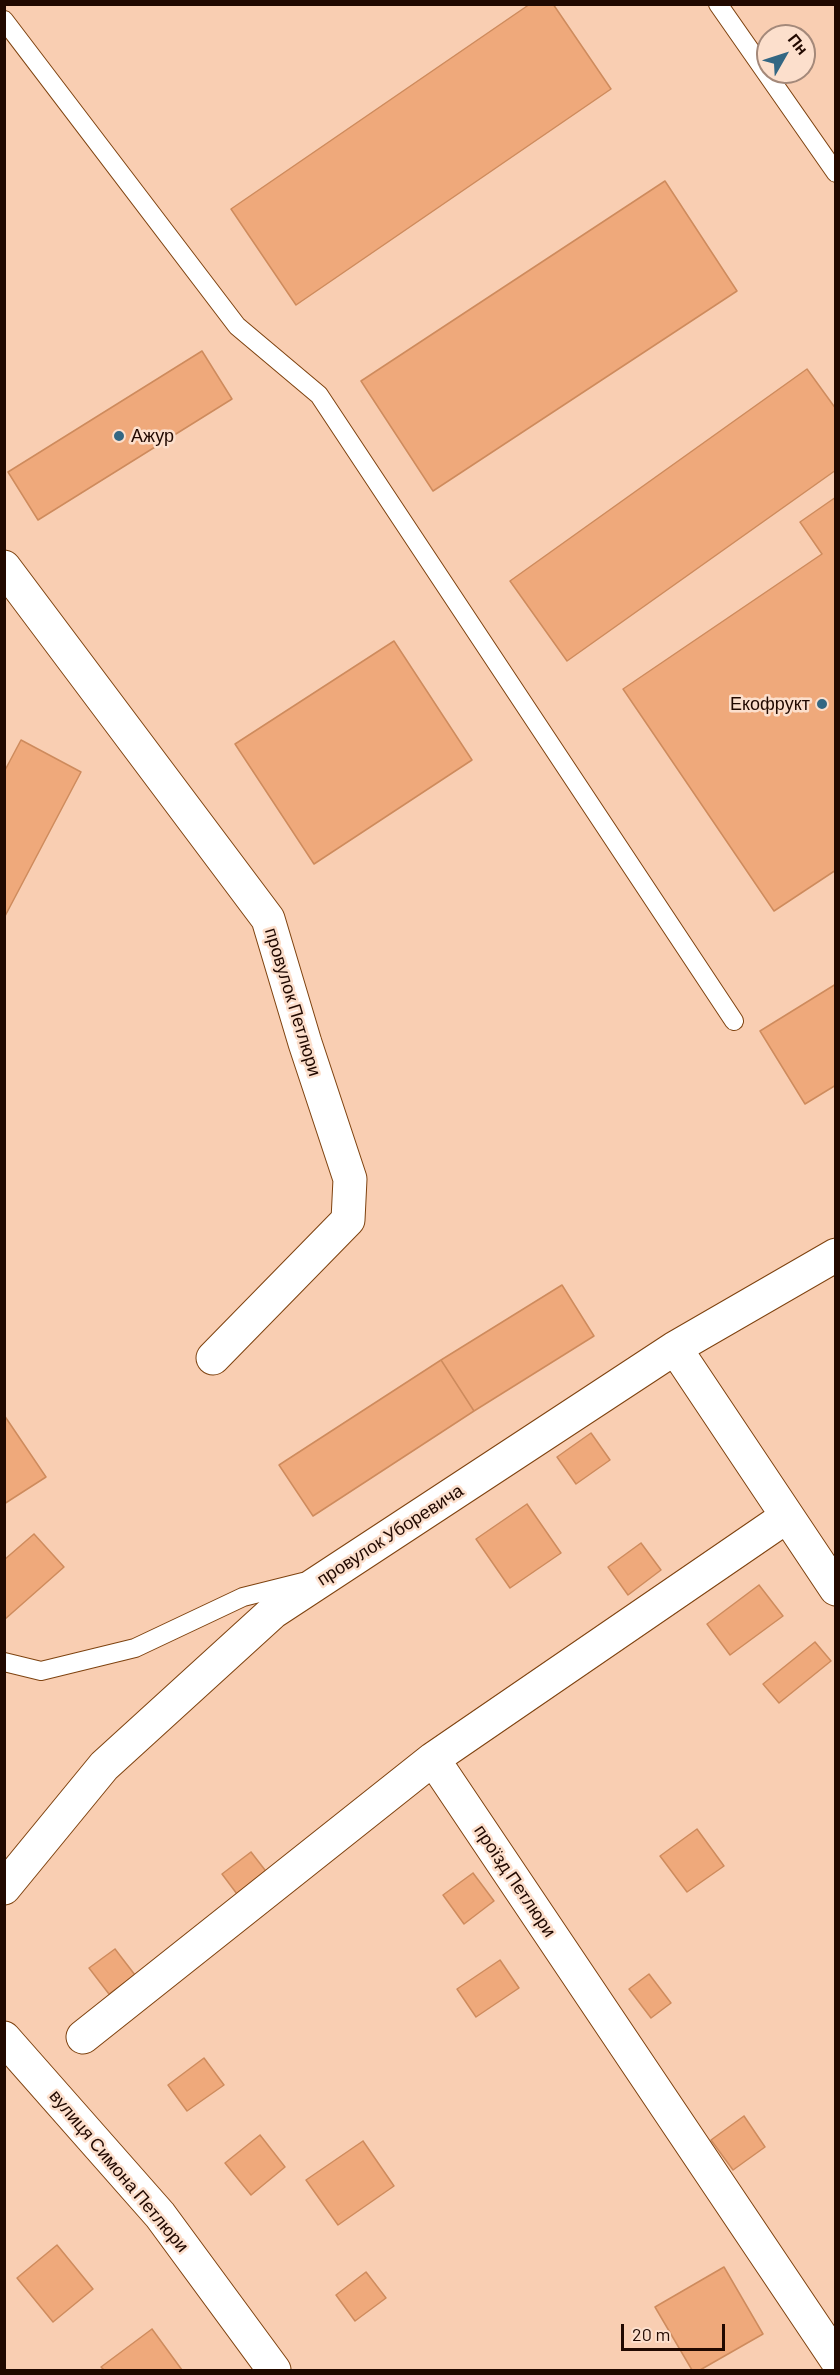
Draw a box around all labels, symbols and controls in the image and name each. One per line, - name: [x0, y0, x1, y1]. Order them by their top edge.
- north arrow: [756, 24, 816, 84]
- text: Пн: [785, 29, 813, 58]
- place label: Ажур: [131, 425, 174, 447]
- marker: Ажур: [112, 429, 126, 443]
- place label: Екофрукт: [730, 693, 810, 715]
- marker: Екофрукт: [815, 697, 829, 711]
- street label: провулок Петлюри: [260, 925, 326, 1079]
- street label: провулок Уборевича: [313, 1480, 467, 1590]
- street label: проїзд Петлюри: [469, 1821, 561, 1941]
- street label: вулиця Симона Петлюри: [45, 2085, 193, 2257]
- scale bar: [624, 2312, 728, 2350]
- text: 20 m: [632, 2323, 670, 2345]

